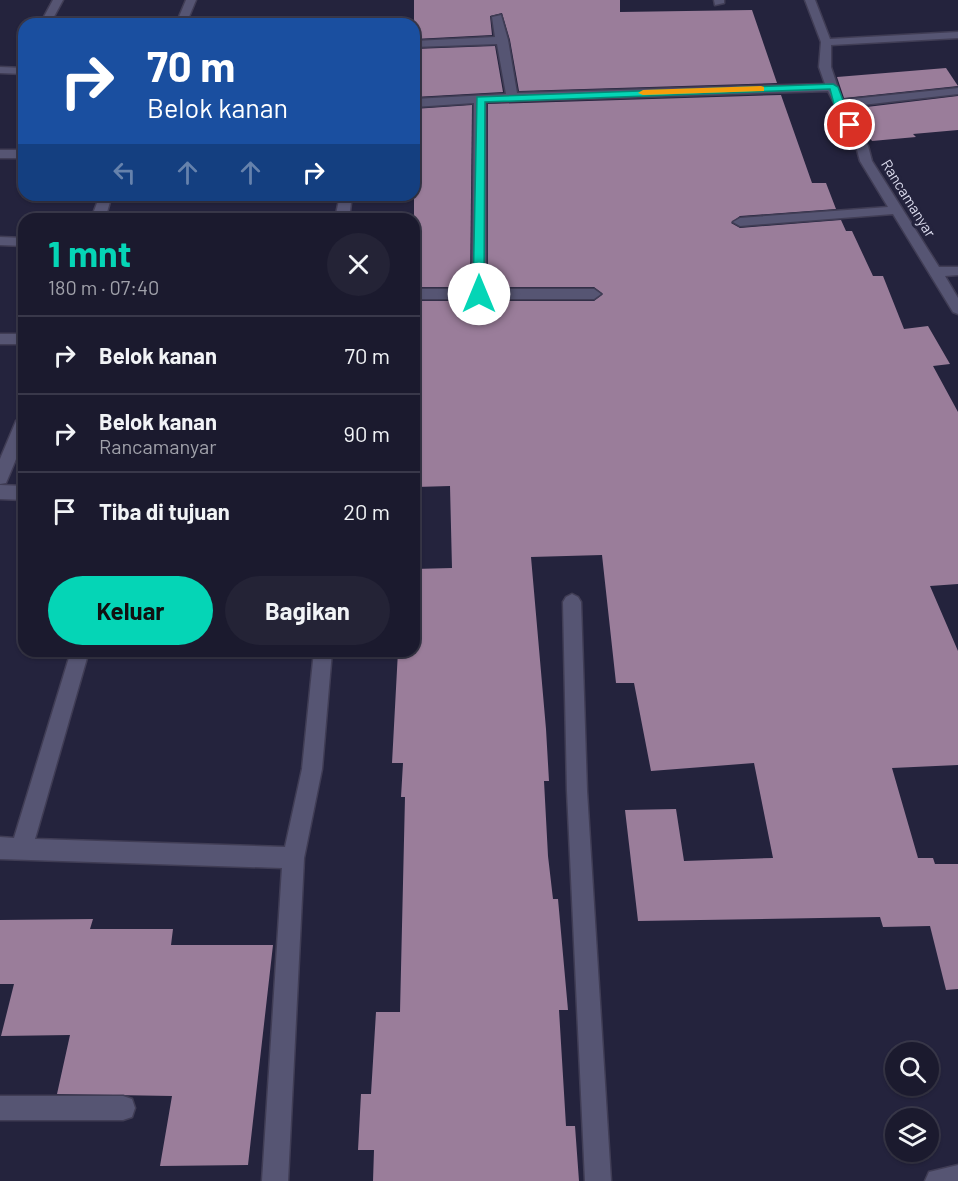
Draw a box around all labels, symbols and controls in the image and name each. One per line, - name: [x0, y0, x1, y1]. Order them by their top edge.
- text: 70 m: [147, 40, 235, 90]
- icon: right: [48, 42, 126, 120]
- text: Belok kanan: [147, 91, 288, 123]
- pin: [824, 99, 875, 150]
- icon: arrive: [833, 108, 866, 141]
- icon: left: [108, 156, 141, 189]
- icon: ahead: [171, 156, 204, 189]
- icon: ahead: [234, 156, 267, 189]
- icon: right: [297, 156, 330, 189]
- street label: Rancamanyar: [878, 156, 940, 241]
- text: 1 mnt: [48, 231, 131, 274]
- button: close: [327, 233, 390, 296]
- position arrow: [447, 262, 511, 326]
- text: 180 m · 07:40: [48, 275, 159, 299]
- icon: right: [48, 339, 81, 372]
- text: Belok kanan: [99, 342, 217, 368]
- text: 70 m: [345, 342, 390, 368]
- text: Belok kanan: [99, 408, 217, 434]
- icon: right: [48, 417, 81, 450]
- text: 90 m: [344, 420, 390, 446]
- text: Rancamanyar: [99, 434, 217, 458]
- icon: arrive: [48, 495, 81, 528]
- text: Tiba di tujuan: [99, 498, 230, 524]
- text: 20 m: [343, 498, 390, 524]
- button: Keluar: [48, 576, 213, 645]
- button: Bagikan: [225, 576, 390, 645]
- map controls: [885, 1042, 939, 1162]
- button: search: [885, 1042, 939, 1096]
- button: layers: [885, 1108, 939, 1162]

